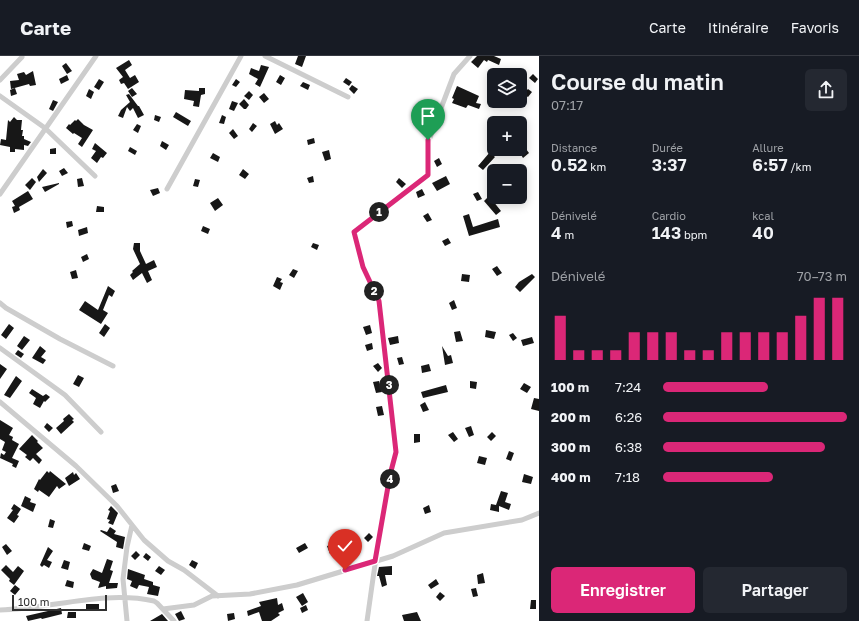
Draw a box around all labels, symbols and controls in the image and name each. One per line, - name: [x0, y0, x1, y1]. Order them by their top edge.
- text: Carte: [20, 16, 71, 39]
- text: Carte: [649, 19, 686, 36]
- text: Itinéraire: [708, 19, 769, 36]
- text: Favoris: [791, 19, 839, 36]
- map controls: [487, 68, 527, 204]
- button: layers: [487, 68, 527, 108]
- text: Course du matin: [551, 68, 724, 95]
- button: share: [805, 69, 847, 111]
- text: 07:17: [551, 97, 583, 113]
- pin: [411, 99, 445, 140]
- icon: arrive: [417, 105, 439, 127]
- button: +: [487, 116, 527, 156]
- text: Distance: [551, 141, 597, 154]
- text: Durée: [652, 141, 683, 154]
- text: Allure: [752, 141, 784, 154]
- text: 0.52: [551, 154, 588, 175]
- text: 3:37: [652, 154, 687, 175]
- text: 6:57: [752, 154, 788, 175]
- text: km: [588, 160, 606, 173]
- text: /km: [788, 160, 812, 173]
- button: −: [487, 164, 527, 204]
- pin: 1: [369, 202, 389, 222]
- text: 1: [376, 205, 382, 218]
- text: Dénivelé: [551, 209, 597, 222]
- text: Cardio: [652, 209, 686, 222]
- text: kcal: [752, 209, 774, 222]
- text: 4: [551, 222, 562, 243]
- text: 143: [652, 222, 681, 243]
- text: 40: [752, 222, 774, 243]
- text: m: [562, 228, 574, 241]
- text: bpm: [681, 228, 707, 241]
- text: Dénivelé: [551, 268, 605, 284]
- text: 70–73 m: [797, 268, 847, 284]
- pin: 2: [364, 281, 384, 301]
- text: 2: [371, 284, 377, 297]
- pin: 3: [379, 375, 399, 395]
- text: 3: [386, 378, 392, 391]
- text: 100 m: [551, 379, 589, 395]
- text: 7:24: [615, 379, 641, 395]
- text: 200 m: [551, 409, 590, 425]
- text: 6:26: [615, 409, 642, 425]
- text: 300 m: [551, 439, 590, 455]
- text: 6:38: [615, 439, 642, 455]
- pin: 4: [380, 469, 400, 489]
- text: 400 m: [551, 469, 591, 485]
- text: 7:18: [615, 469, 640, 485]
- text: 4: [387, 472, 393, 485]
- pin: [328, 529, 362, 570]
- icon: check: [334, 535, 356, 557]
- button: Enregistrer: [551, 567, 695, 613]
- button: Partager: [703, 567, 847, 613]
- scale bar: [12, 593, 107, 612]
- text: 100 m: [18, 595, 49, 608]

